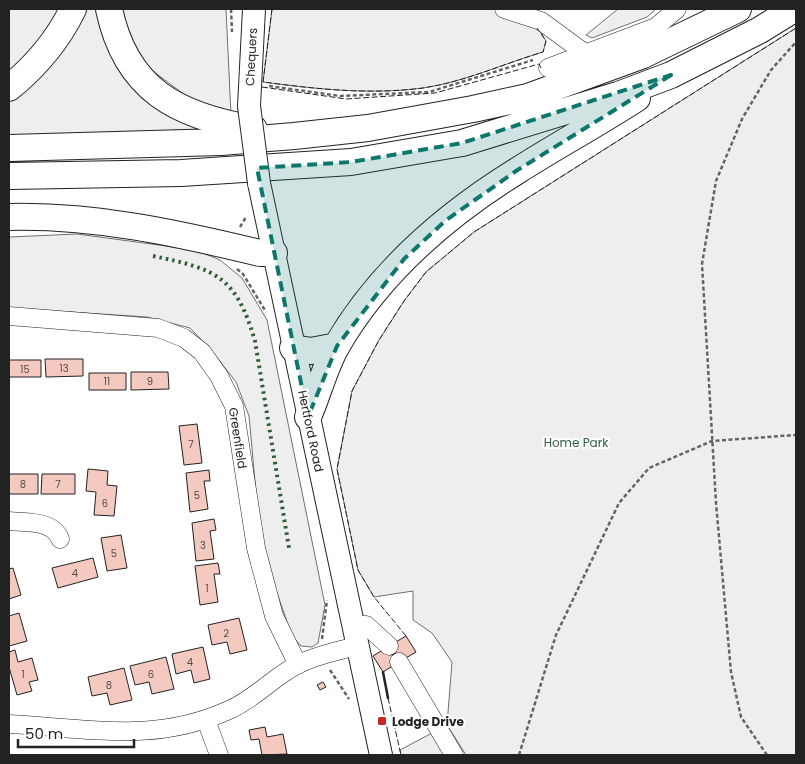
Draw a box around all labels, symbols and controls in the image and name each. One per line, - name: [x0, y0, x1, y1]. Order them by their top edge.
- street label: Chequers: [241, 27, 261, 87]
- house number: 13: [59, 361, 69, 376]
- house number: 15: [20, 362, 30, 377]
- house number: 11: [104, 374, 110, 389]
- house number: 9: [147, 374, 153, 389]
- street label: Hertford Road: [294, 389, 328, 473]
- street label: Greenfield: [225, 406, 251, 470]
- park label: Home Park: [544, 434, 609, 451]
- house number: 7: [188, 437, 194, 452]
- house number: 8: [20, 477, 26, 492]
- house number: 7: [55, 477, 61, 492]
- house number: 5: [194, 488, 200, 503]
- house number: 6: [102, 496, 108, 511]
- house number: 3: [200, 538, 206, 553]
- house number: 5: [111, 546, 117, 561]
- house number: 4: [72, 566, 78, 581]
- house number: 1: [205, 581, 209, 596]
- house number: 2: [223, 626, 229, 641]
- house number: 4: [187, 655, 193, 670]
- house number: 1: [21, 667, 25, 682]
- house number: 6: [148, 667, 154, 682]
- house number: 8: [106, 678, 112, 693]
- place label: Lodge Drive: [392, 713, 465, 730]
- marker: Lodge Drive: [376, 715, 388, 727]
- scale bar: [18, 716, 134, 748]
- text: 50 m: [25, 723, 63, 744]

